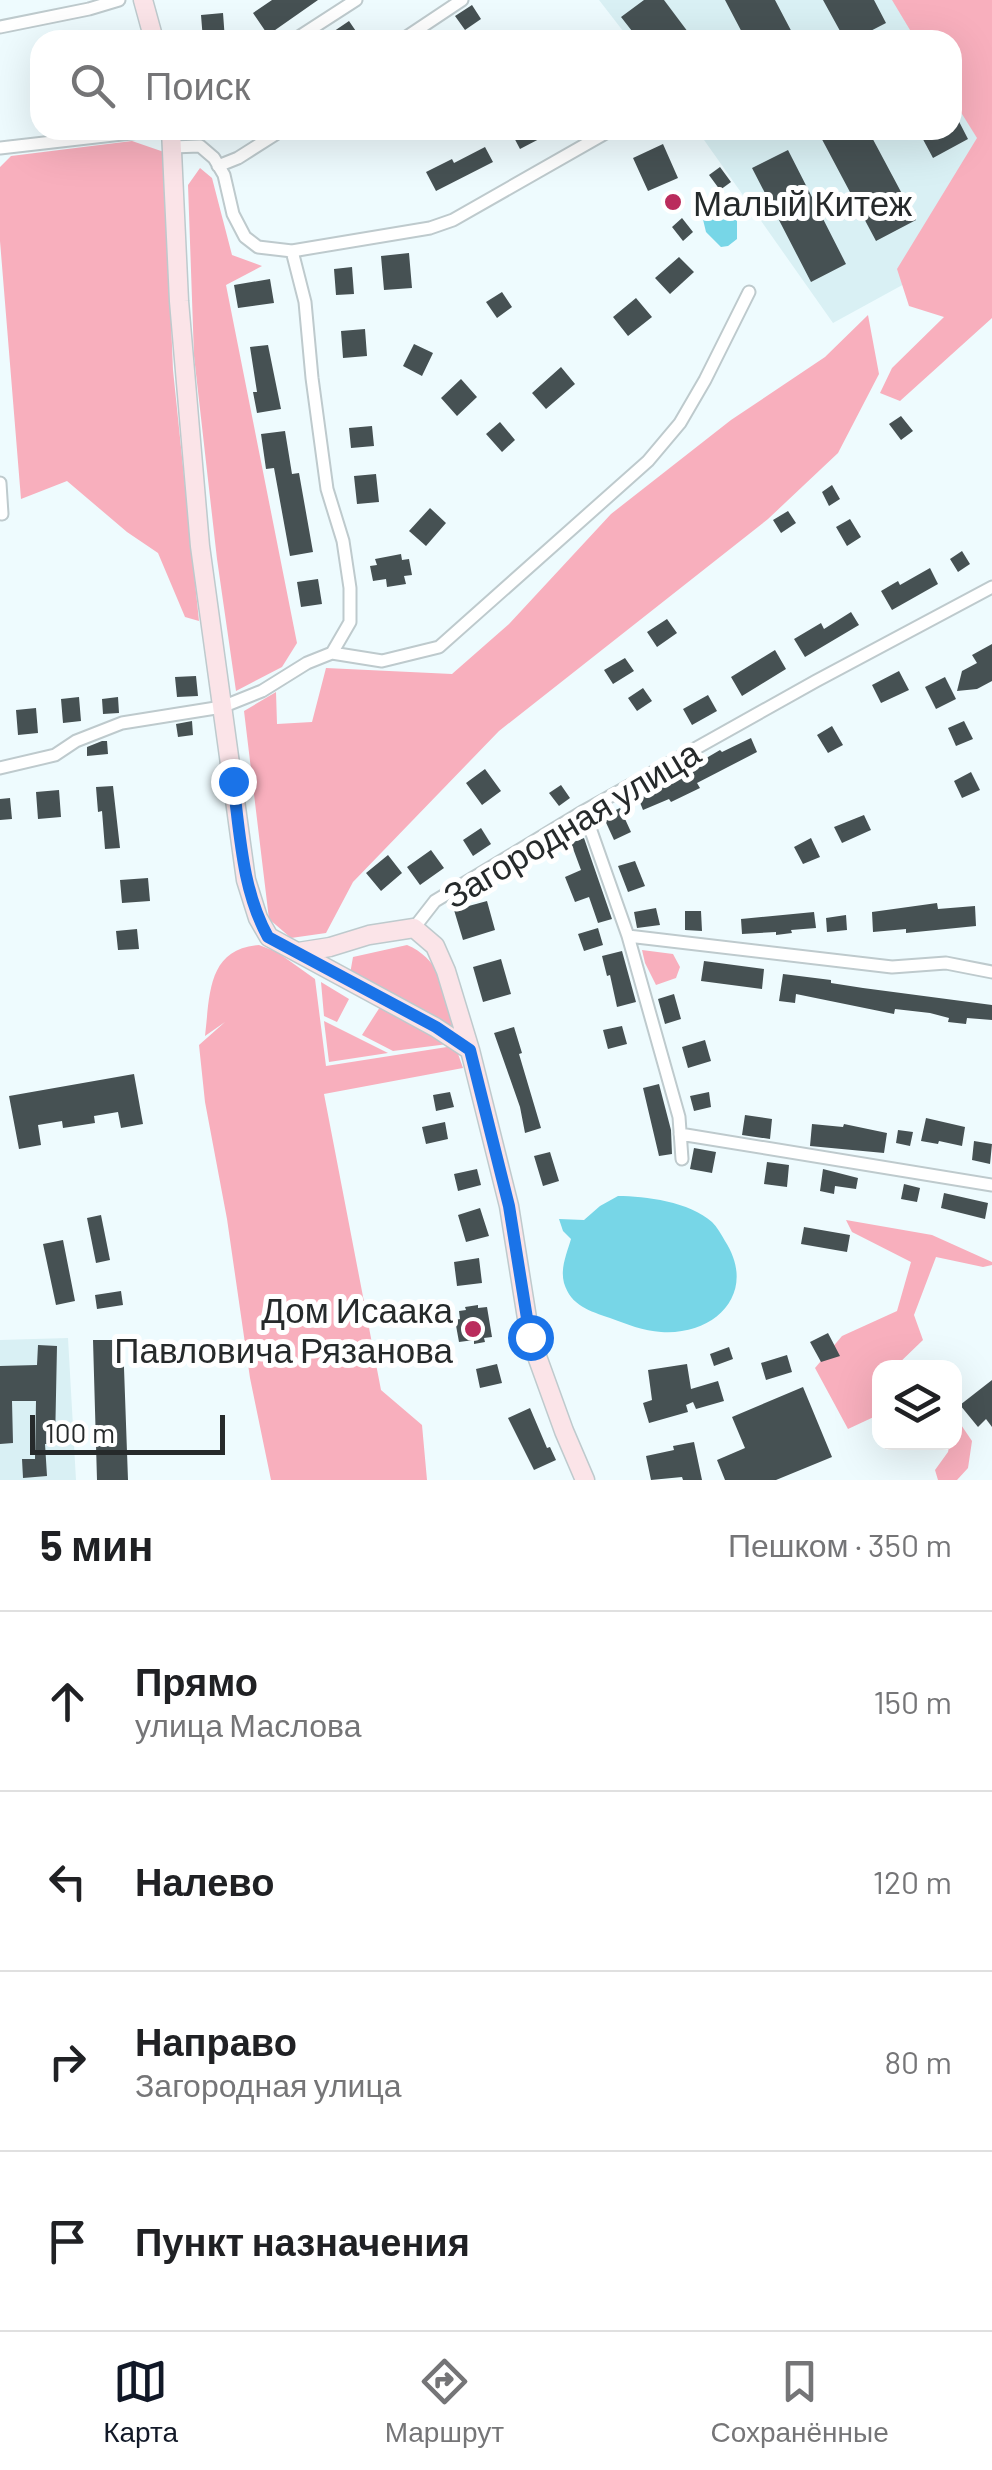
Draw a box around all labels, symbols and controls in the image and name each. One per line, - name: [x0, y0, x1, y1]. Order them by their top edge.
- search box: [30, 30, 962, 140]
- icon: search: [65, 58, 120, 113]
- text: Поиск: [145, 62, 250, 108]
- place label: Малый Китеж: [693, 181, 913, 223]
- marker: Малый Китеж: [662, 191, 684, 213]
- street label: Загородная улица: [435, 730, 707, 916]
- route end: [211, 759, 257, 805]
- place label: Дом Исаака Павловича Рязанова: [114, 1288, 454, 1370]
- route start: [508, 1315, 554, 1361]
- marker: Дом Исаака Павловича Рязанова: [462, 1318, 484, 1340]
- map controls: [872, 1360, 962, 1450]
- button: layers: [872, 1360, 962, 1450]
- scale bar: [30, 1410, 225, 1454]
- text: 100 m: [45, 1415, 115, 1449]
- text: 5 мин: [40, 1519, 153, 1569]
- text: Пешком · 350 m: [728, 1525, 952, 1563]
- text: Прямо: [135, 1658, 258, 1704]
- icon: ahead: [40, 1674, 95, 1729]
- text: 150 m: [873, 1682, 952, 1720]
- text: улица Маслова: [135, 1705, 361, 1743]
- icon: left: [40, 1854, 95, 1909]
- text: Налево: [135, 1858, 274, 1904]
- text: 120 m: [873, 1862, 952, 1900]
- text: Направо: [135, 2018, 297, 2064]
- icon: right: [40, 2034, 95, 2089]
- text: 80 m: [884, 2042, 952, 2080]
- text: Загородная улица: [135, 2065, 402, 2103]
- icon: arrive: [40, 2214, 95, 2269]
- text: Пункт назначения: [135, 2218, 470, 2264]
- tab: Карта: [103, 2354, 178, 2449]
- tab: Маршрут: [385, 2354, 504, 2449]
- tab: Сохранённые: [710, 2354, 889, 2449]

